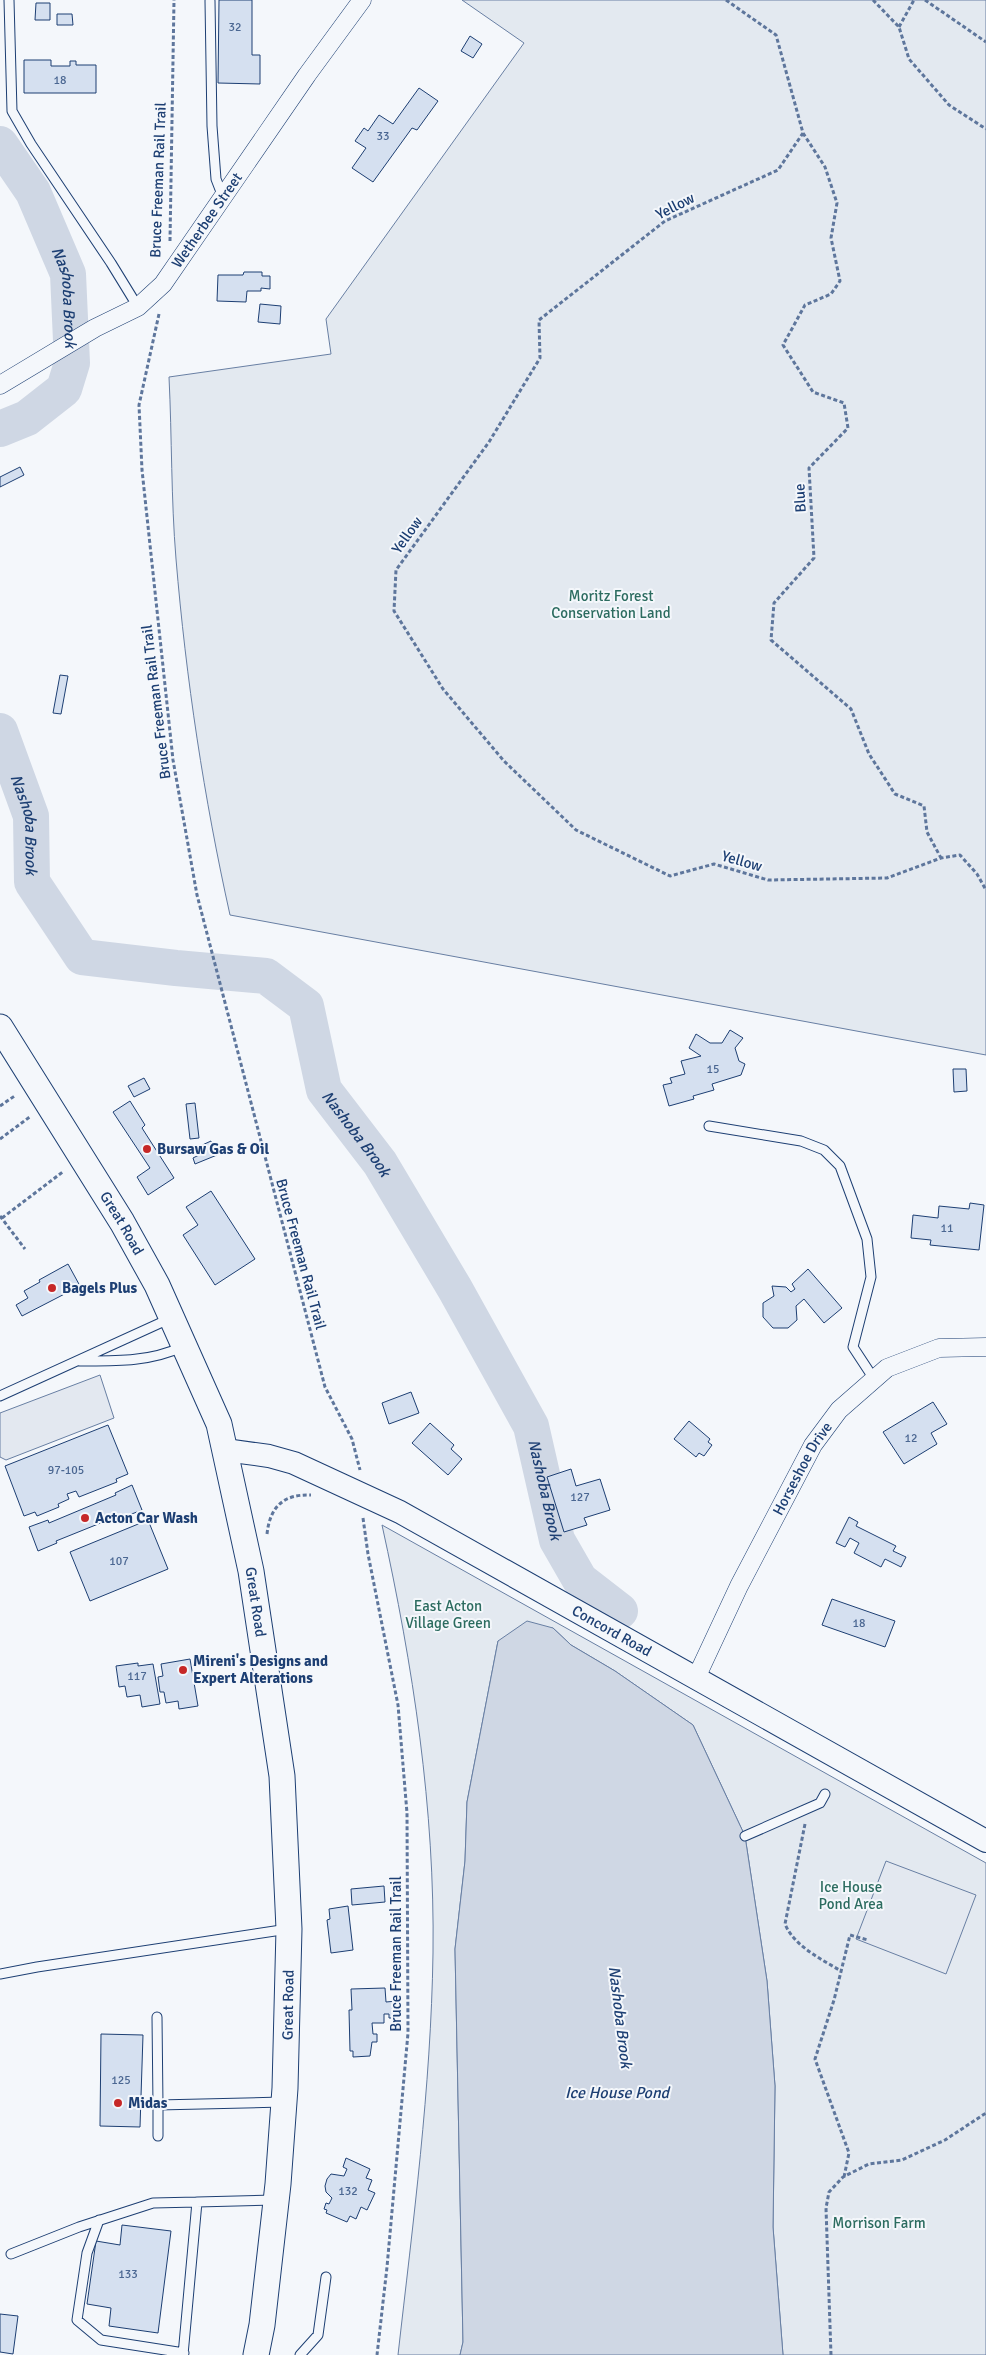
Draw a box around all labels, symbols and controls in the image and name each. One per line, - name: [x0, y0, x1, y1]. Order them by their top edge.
- house number: 32: [229, 20, 241, 35]
- house number: 18: [54, 73, 66, 88]
- street label: Bruce Freeman Rail Trail: [146, 102, 170, 258]
- house number: 33: [377, 129, 389, 144]
- street label: Wetherbee Street: [168, 169, 246, 271]
- street label: Yellow: [653, 189, 698, 223]
- water label: Nashoba Brook: [47, 244, 80, 350]
- street label: Blue: [790, 483, 810, 513]
- street label: Yellow: [388, 513, 426, 557]
- park label: Moritz Forest Conservation Land: [551, 587, 671, 622]
- street label: Bruce Freeman Rail Trail: [138, 624, 174, 780]
- water label: Nashoba Brook: [6, 772, 41, 877]
- street label: Yellow: [720, 847, 764, 875]
- house number: 15: [707, 1062, 719, 1077]
- water label: Nashoba Brook: [317, 1087, 396, 1182]
- place label: Bursaw Gas & Oil: [157, 1140, 269, 1158]
- marker: Bursaw Gas & Oil: [141, 1143, 153, 1155]
- street label: Bruce Freeman Rail Trail: [272, 1177, 330, 1331]
- street label: Great Road: [96, 1188, 148, 1258]
- house number: 11: [941, 1221, 953, 1236]
- place label: Bagels Plus: [62, 1279, 138, 1297]
- marker: Bagels Plus: [46, 1282, 58, 1294]
- street label: Horseshoe Drive: [769, 1418, 836, 1518]
- house number: 12: [905, 1431, 917, 1446]
- water label: Nashoba Brook: [523, 1437, 566, 1544]
- house number: 97-105: [48, 1463, 84, 1478]
- house number: 127: [570, 1490, 590, 1505]
- place label: Acton Car Wash: [95, 1509, 198, 1527]
- marker: Acton Car Wash: [79, 1512, 91, 1524]
- house number: 107: [109, 1554, 129, 1569]
- street label: Great Road: [242, 1566, 270, 1638]
- park label: East Acton Village Green: [405, 1597, 491, 1632]
- street label: Concord Road: [569, 1601, 655, 1660]
- house number: 18: [853, 1616, 865, 1631]
- place label: Mireni's Designs and Expert Alterations: [193, 1652, 328, 1687]
- marker: Mireni's Designs and Expert Alterations: [177, 1664, 189, 1676]
- house number: 117: [127, 1669, 147, 1684]
- street label: Bruce Freeman Rail Trail: [387, 1876, 405, 2032]
- park label: Ice House Pond Area: [819, 1878, 883, 1913]
- water label: Nashoba Brook: [604, 1965, 636, 2071]
- street label: Great Road: [278, 1970, 298, 2040]
- house number: 125: [111, 2073, 131, 2088]
- water label: Ice House Pond: [565, 2083, 672, 2103]
- place label: Midas: [128, 2094, 168, 2112]
- marker: Midas: [112, 2097, 124, 2109]
- house number: 132: [338, 2184, 358, 2199]
- park label: Morrison Farm: [832, 2214, 926, 2232]
- house number: 133: [118, 2267, 138, 2282]

